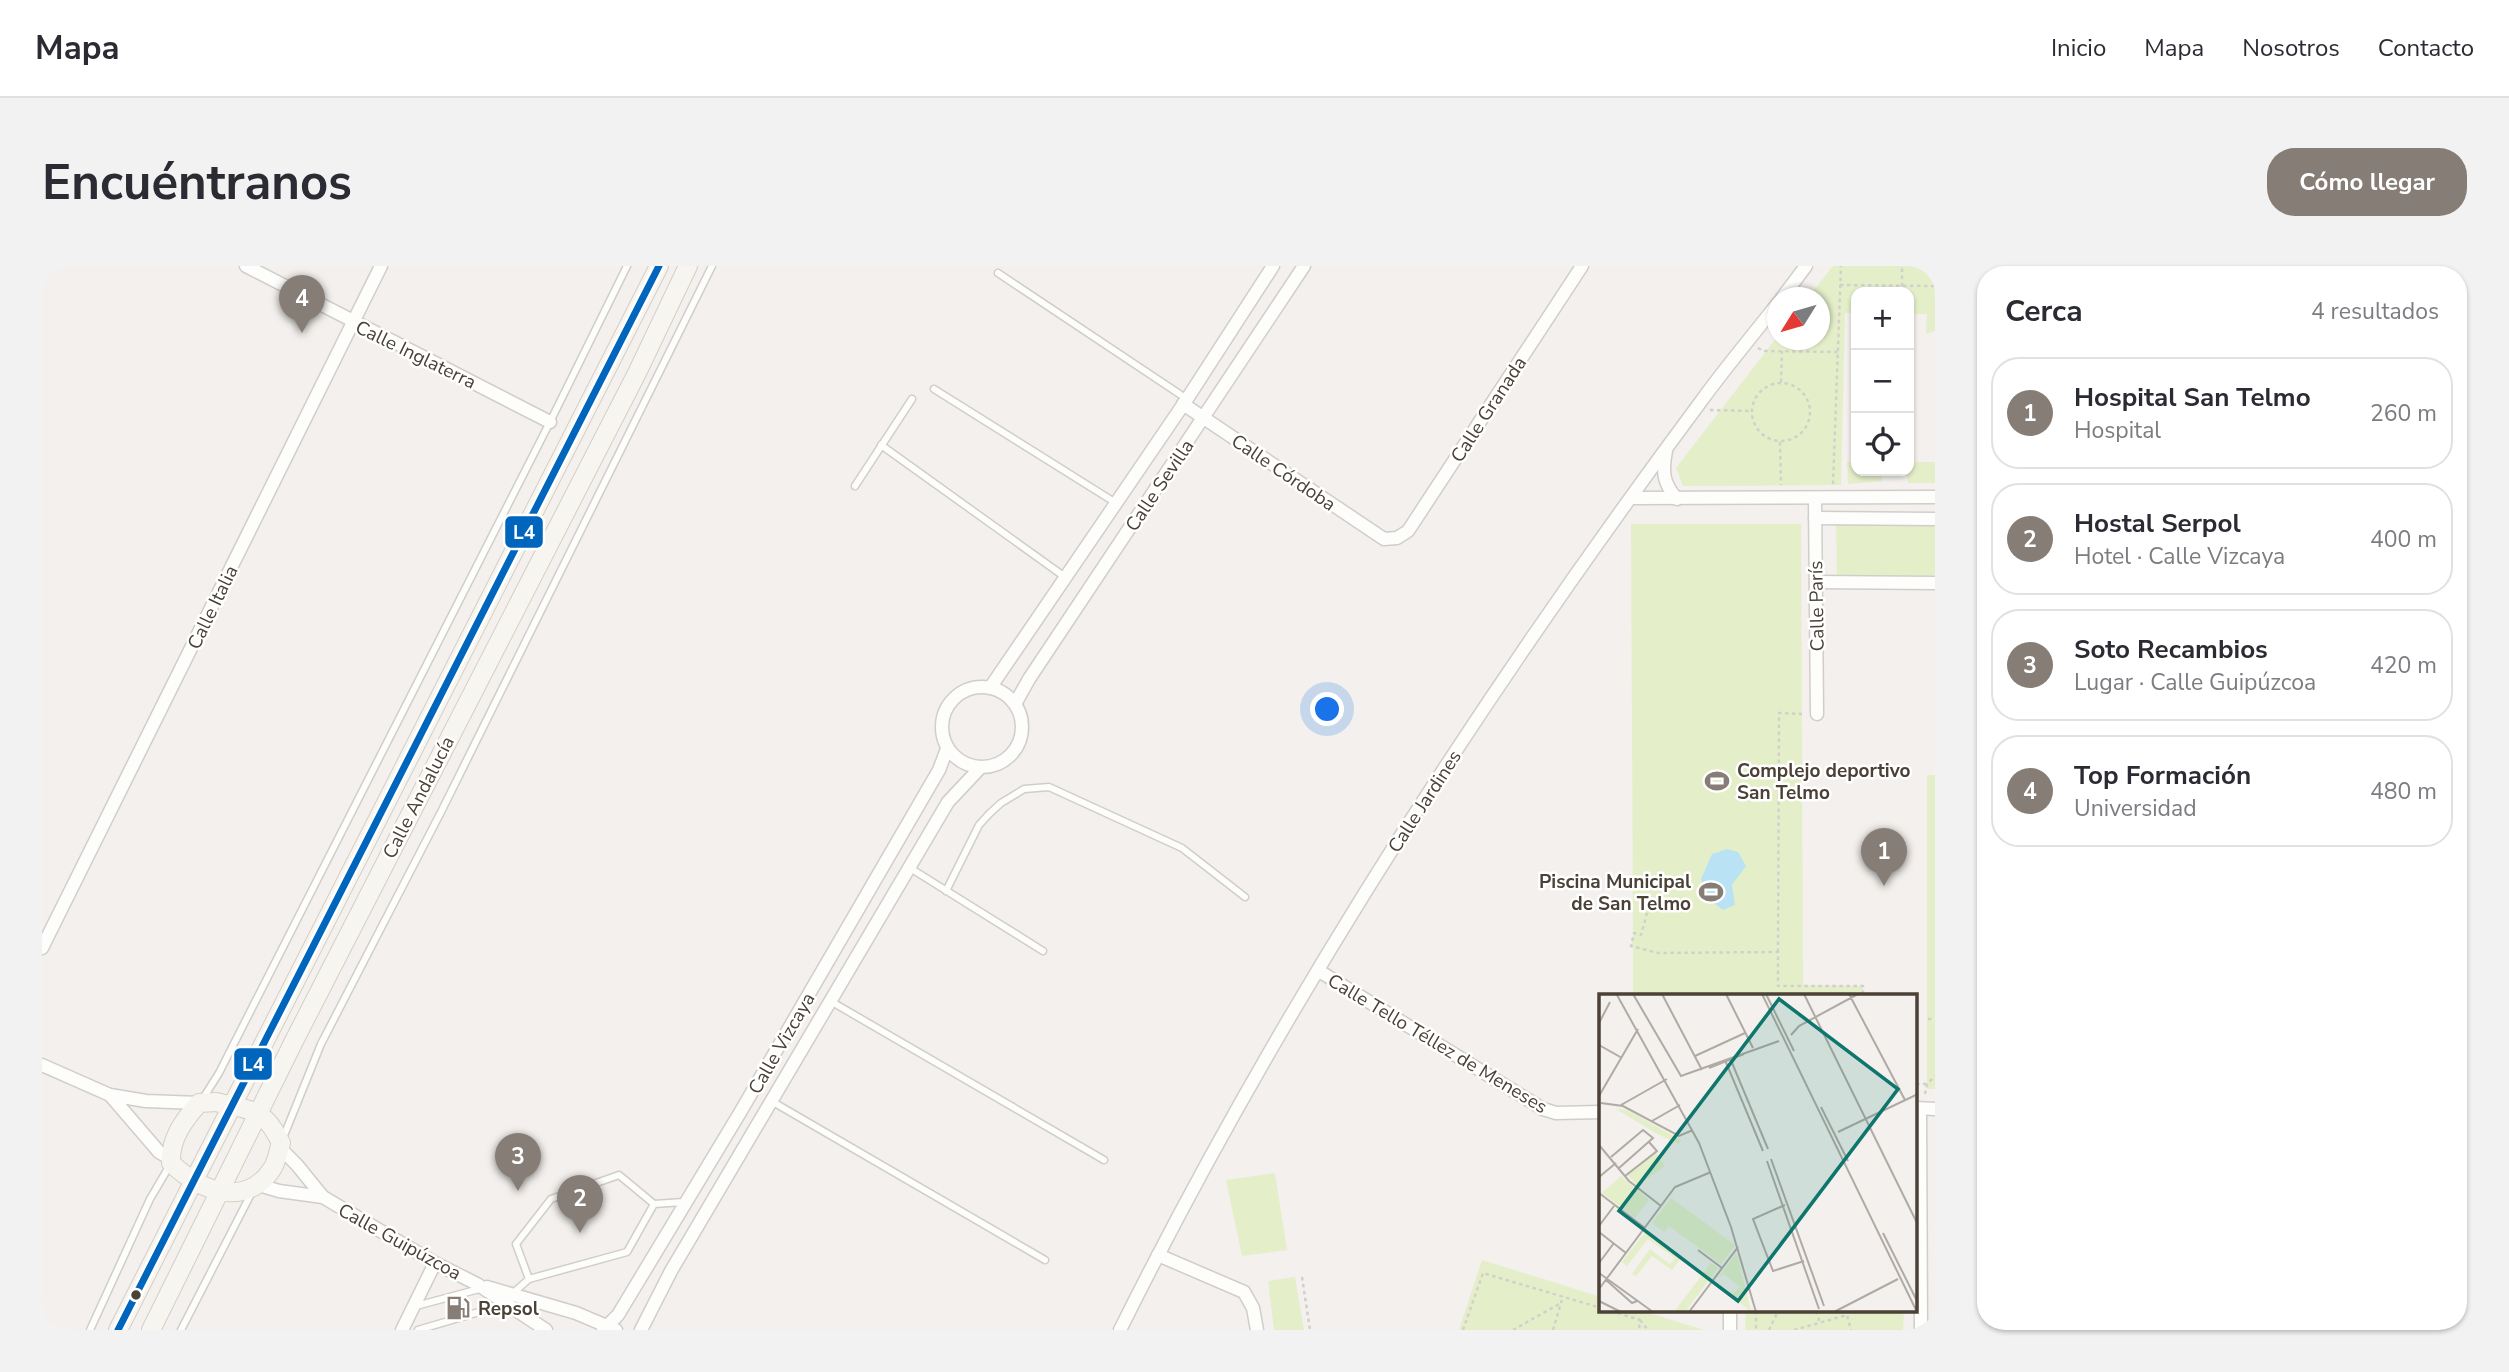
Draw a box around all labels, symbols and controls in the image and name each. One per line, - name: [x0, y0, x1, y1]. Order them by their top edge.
- text: Mapa: [35, 26, 120, 71]
- text: Inicio: [2051, 32, 2106, 64]
- text: Mapa: [2144, 32, 2204, 64]
- text: Nosotros: [2242, 32, 2340, 64]
- text: Contacto: [2378, 32, 2474, 64]
- button: Cómo llegar: [2267, 148, 2467, 216]
- text: Encuéntranos: [42, 149, 352, 216]
- pin: 4: [279, 275, 325, 333]
- north arrow: [1767, 287, 1830, 350]
- map controls: [1851, 287, 1914, 476]
- button: +: [1851, 287, 1914, 350]
- text: Cerca: [2005, 291, 2083, 332]
- text: 4 resultados: [2311, 296, 2439, 327]
- street label: Calle Inglaterra: [351, 314, 480, 395]
- button: −: [1851, 350, 1914, 413]
- street label: Calle Granada: [1445, 352, 1533, 467]
- text: Hospital San Telmo: [2074, 380, 2311, 415]
- text: 1: [2023, 398, 2037, 429]
- text: 260 m: [2370, 398, 2437, 429]
- button: locate: [1851, 413, 1914, 476]
- text: Hospital: [2074, 415, 2161, 446]
- street label: Calle Córdoba: [1226, 428, 1341, 517]
- street label: Calle Sevilla: [1119, 434, 1200, 537]
- text: Hostal Serpol: [2074, 506, 2241, 541]
- line badge: L4: [504, 515, 544, 549]
- text: L4: [513, 520, 535, 546]
- text: 2: [2023, 524, 2037, 555]
- text: 400 m: [2370, 524, 2437, 555]
- text: Hotel · Calle Vizcaya: [2074, 541, 2285, 572]
- street label: Calle París: [1803, 560, 1831, 652]
- street label: Calle Italia: [181, 561, 244, 654]
- text: Soto Recambios: [2074, 632, 2268, 667]
- text: 3: [2023, 650, 2037, 681]
- text: 420 m: [2370, 650, 2437, 681]
- text: Lugar · Calle Guipúzcoa: [2074, 667, 2316, 698]
- your location: [1310, 692, 1344, 726]
- street label: Calle Andalucía: [377, 732, 461, 863]
- street label: Calle Jardines: [1382, 745, 1468, 858]
- place label: Complejo deportivo San Telmo: [1737, 758, 1910, 806]
- text: Top Formación: [2074, 758, 2251, 793]
- sports icon: Complejo deportivo San Telmo: [1703, 767, 1731, 795]
- text: 4: [2023, 776, 2037, 807]
- text: 480 m: [2370, 776, 2437, 807]
- text: Universidad: [2074, 793, 2197, 824]
- pin: 1: [1861, 828, 1907, 886]
- place label: Piscina Municipal de San Telmo: [1539, 869, 1691, 917]
- sports icon: Piscina Municipal de San Telmo: [1697, 878, 1725, 906]
- street label: Calle Tello Téllez de Meneses: [1323, 968, 1552, 1120]
- street label: Calle Vizcaya: [742, 988, 821, 1099]
- inset map: [1599, 994, 1918, 1312]
- line badge: L4: [233, 1047, 273, 1081]
- text: L4: [242, 1052, 264, 1078]
- pin: 3: [495, 1133, 541, 1191]
- pin: 2: [557, 1175, 603, 1233]
- street label: Calle Guipúzcoa: [333, 1197, 466, 1286]
- unlabelled marker: [129, 1288, 143, 1302]
- fuel station icon: Repsol: [444, 1294, 472, 1322]
- place label: Repsol: [478, 1296, 539, 1322]

